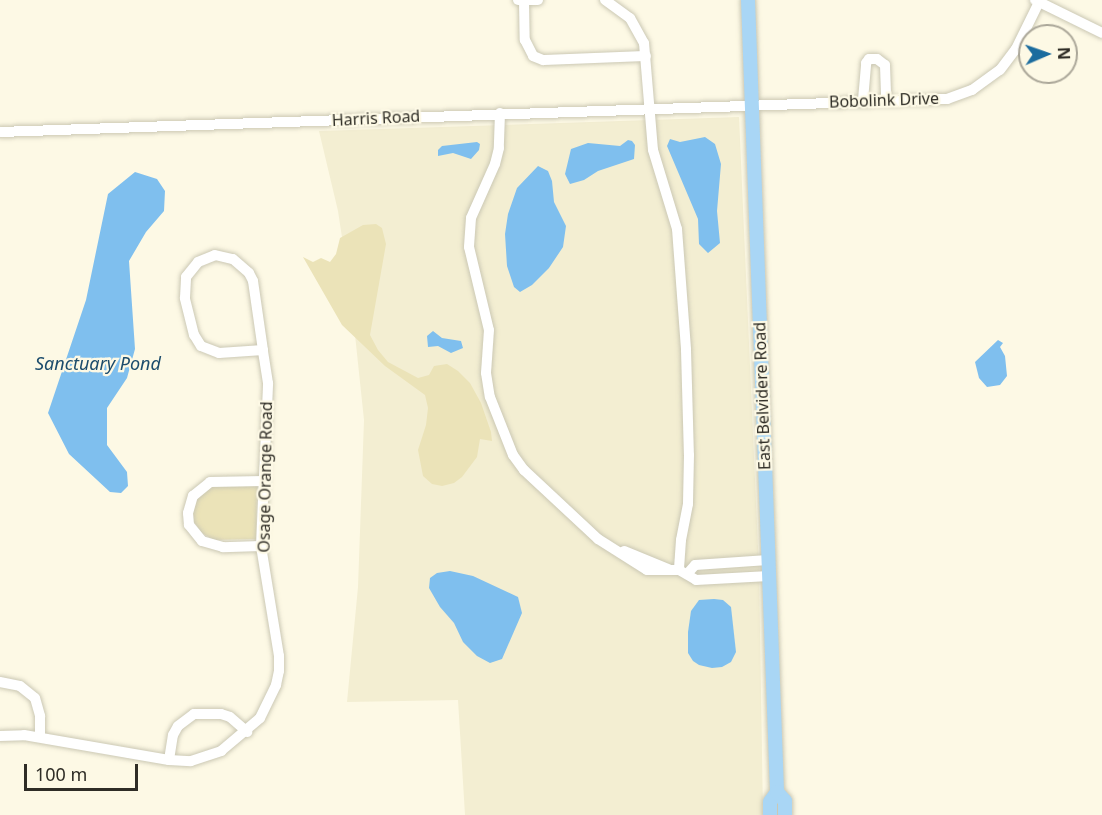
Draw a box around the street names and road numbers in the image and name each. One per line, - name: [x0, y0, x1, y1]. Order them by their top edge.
- street label: Bobolink Drive: [829, 88, 939, 112]
- street label: Harris Road: [331, 106, 421, 130]
- street label: East Belvidere Road: [750, 322, 774, 470]
- street label: Osage Orange Road: [254, 401, 276, 553]

